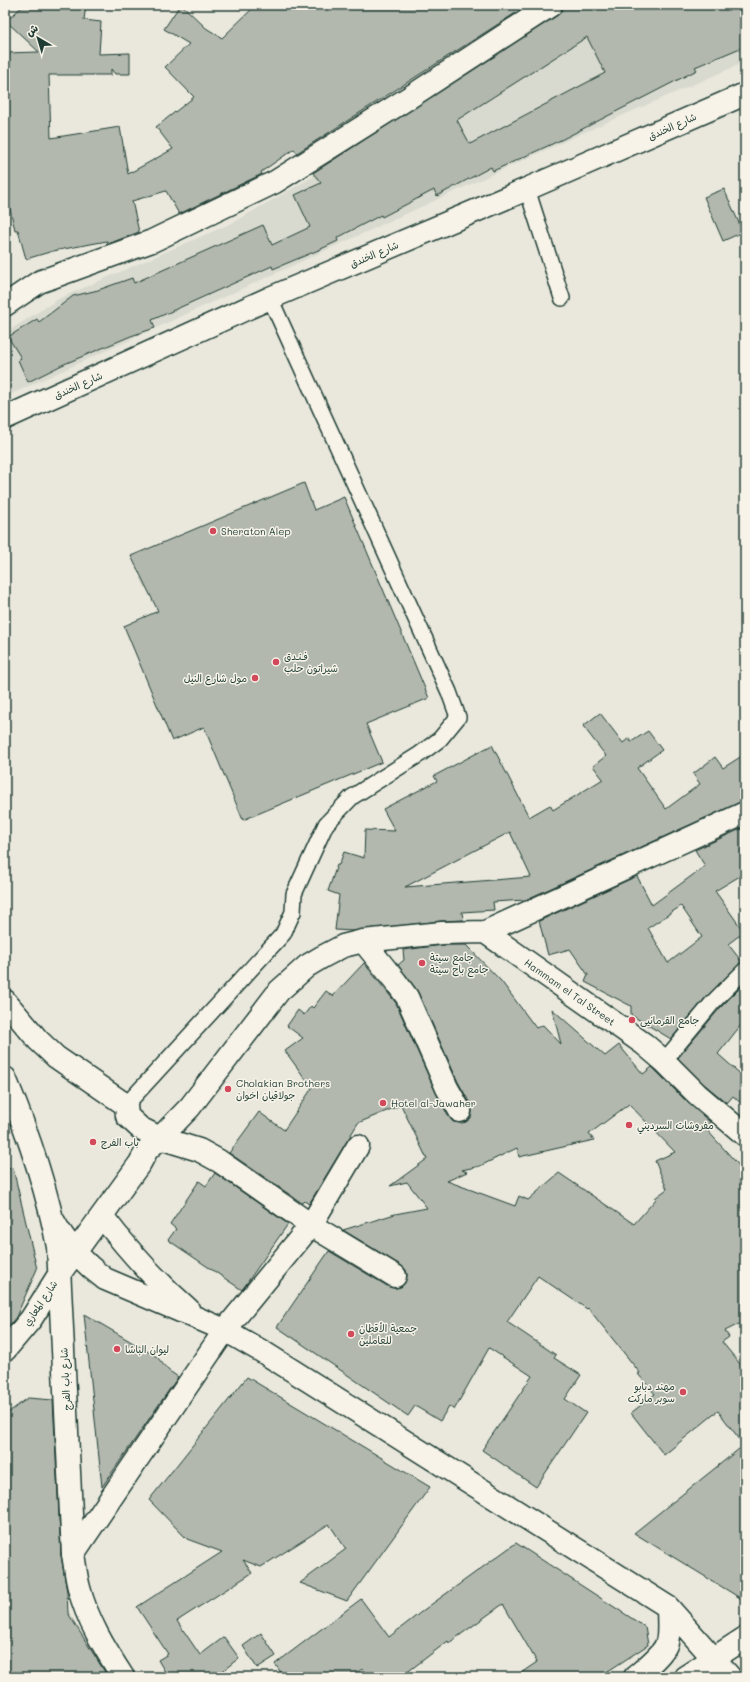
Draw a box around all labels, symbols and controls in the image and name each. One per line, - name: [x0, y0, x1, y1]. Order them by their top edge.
- north arrow: [18, 18, 58, 58]
- text: ش: [22, 20, 41, 39]
- street label: شارع الخندق: [645, 109, 699, 144]
- street label: شارع الخندق: [347, 237, 401, 272]
- street label: شارع الخندق: [51, 368, 105, 403]
- place label: Sheraton Alep: [221, 524, 291, 538]
- marker: Sheraton Alep: [208, 526, 218, 536]
- place label: فـنـدق شيراتون حلب: [284, 649, 338, 675]
- marker: فـنـدق شيراتون حلب: [271, 657, 281, 667]
- place label: مول شارع النيل: [184, 671, 247, 686]
- marker: مول شارع النيل: [250, 673, 260, 683]
- place label: جامع سيتة جامع باح سيتة: [430, 950, 489, 978]
- street label: Hammam el Tal Street: [522, 955, 618, 1029]
- marker: جامع سيتة جامع باح سيتة: [417, 958, 427, 968]
- place label: جامع القرمانيى: [640, 1013, 699, 1029]
- marker: جامع القرمانيى: [627, 1015, 637, 1025]
- place label: Cholakian Brothers جولاقيان اخوان: [236, 1076, 330, 1102]
- marker: Cholakian Brothers جولاقيان اخوان: [223, 1084, 233, 1094]
- place label: Hotel al-Jawaher: [391, 1096, 476, 1110]
- marker: Hotel al-Jawaher: [378, 1098, 388, 1108]
- place label: مفروشات السرديني: [637, 1118, 714, 1135]
- marker: مفروشات السرديني: [624, 1120, 634, 1130]
- place label: باب الفرج: [101, 1135, 139, 1150]
- marker: باب الفرج: [88, 1137, 98, 1147]
- street label: شارع المعاري: [20, 1277, 62, 1330]
- place label: جمعية الأقطان للعاملين: [359, 1321, 417, 1347]
- marker: جمعية الأقطان للعاملين: [346, 1329, 356, 1339]
- place label: ليوان الباشا: [125, 1342, 169, 1356]
- marker: ليوان الباشا: [112, 1344, 122, 1354]
- street label: شارع باب الفرج: [56, 1347, 75, 1411]
- place label: مهند دبابو سوبر ماركت: [628, 1379, 675, 1405]
- marker: مهند دبابو سوبر ماركت: [678, 1387, 688, 1397]

